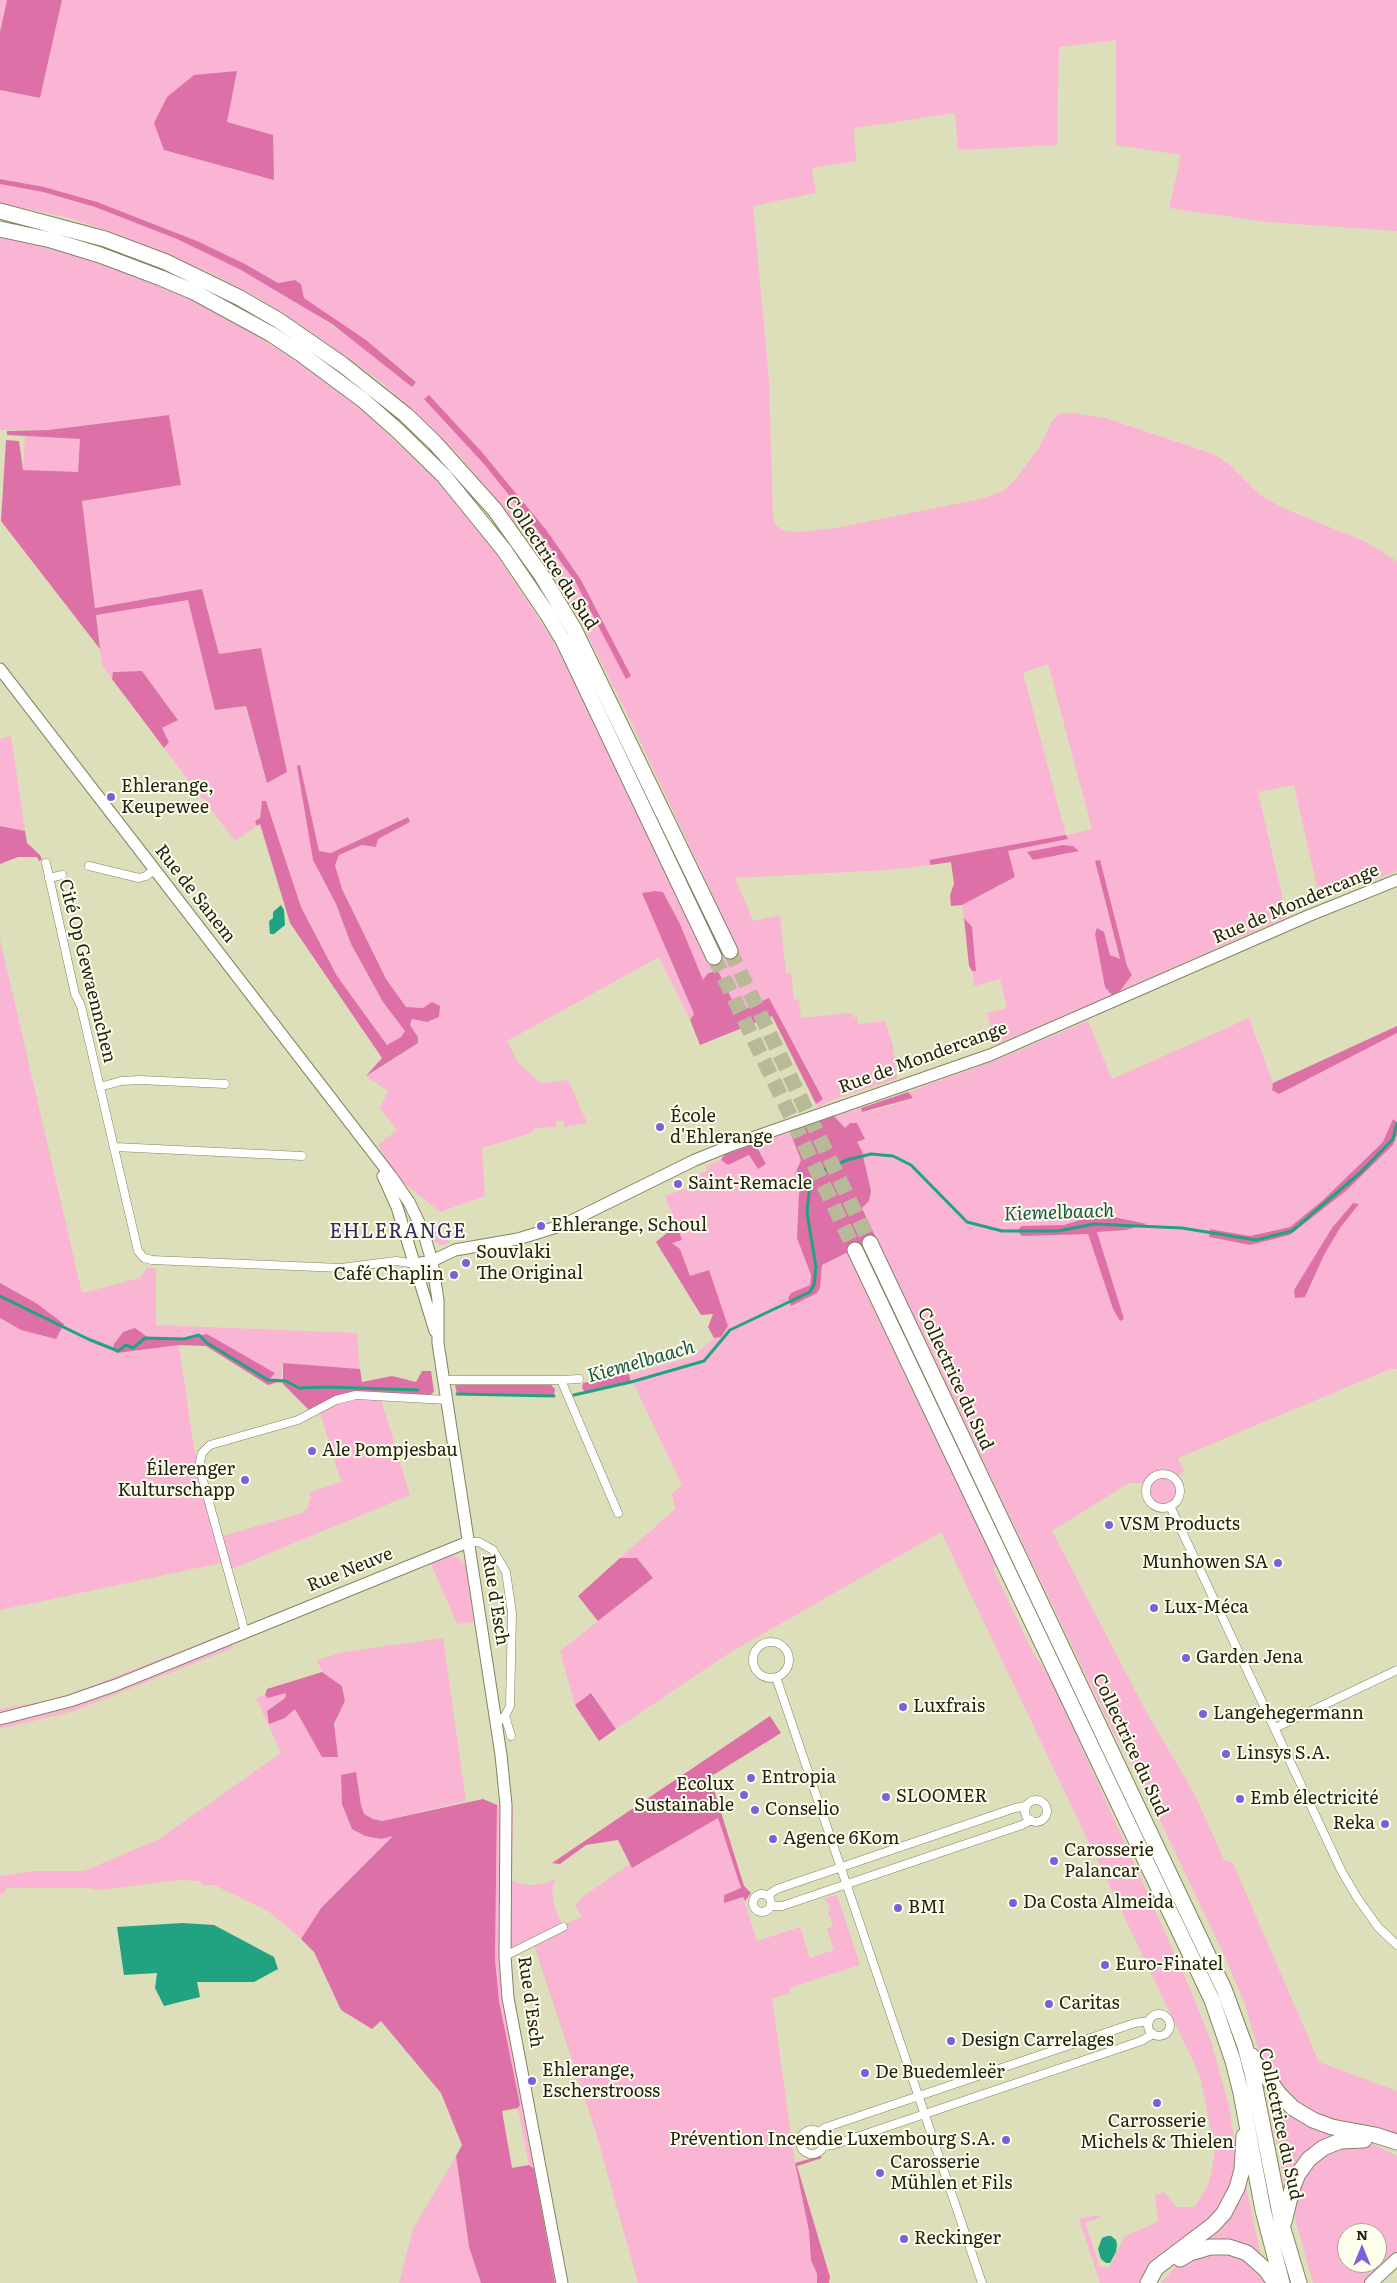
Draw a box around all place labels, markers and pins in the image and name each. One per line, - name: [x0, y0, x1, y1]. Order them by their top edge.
- place label: Ehlerange, Keupewee: [121, 776, 214, 819]
- marker: Ehlerange, Keupewee: [105, 791, 117, 803]
- place label: École d'Ehlerange: [670, 1106, 773, 1148]
- marker: École d'Ehlerange: [654, 1121, 666, 1133]
- place label: Saint-Remacle: [688, 1173, 812, 1195]
- marker: Saint-Remacle: [672, 1178, 684, 1190]
- place label: Ehlerange, Schoul: [551, 1215, 707, 1237]
- marker: Ehlerange, Schoul: [535, 1220, 547, 1232]
- place label: Souvlaki The Original: [476, 1242, 583, 1284]
- marker: Souvlaki The Original: [460, 1257, 472, 1269]
- place label: Café Chaplin: [334, 1264, 444, 1286]
- marker: Café Chaplin: [448, 1269, 460, 1281]
- place label: Ale Pompjesbau: [322, 1440, 458, 1462]
- marker: Ale Pompjesbau: [306, 1445, 318, 1457]
- place label: Éilerenger Kulturschapp: [117, 1459, 235, 1502]
- marker: Éilerenger Kulturschapp: [239, 1474, 251, 1486]
- place label: VSM Products: [1119, 1514, 1240, 1536]
- marker: VSM Products: [1103, 1519, 1115, 1531]
- place label: Munhowen SA: [1142, 1552, 1268, 1574]
- marker: Munhowen SA: [1272, 1557, 1284, 1569]
- place label: Lux-Méca: [1164, 1597, 1249, 1619]
- marker: Lux-Méca: [1148, 1602, 1160, 1614]
- place label: Garden Jena: [1196, 1647, 1303, 1669]
- marker: Garden Jena: [1180, 1652, 1192, 1664]
- place label: Luxfrais: [913, 1696, 985, 1718]
- marker: Luxfrais: [897, 1701, 909, 1713]
- place label: Langehegermann: [1213, 1703, 1364, 1725]
- marker: Langehegermann: [1197, 1708, 1209, 1720]
- place label: Linsys S.A.: [1236, 1743, 1331, 1765]
- marker: Linsys S.A.: [1220, 1748, 1232, 1760]
- place label: Entropia: [761, 1767, 836, 1789]
- marker: Entropia: [745, 1772, 757, 1784]
- place label: Ecolux Sustainable: [634, 1774, 734, 1816]
- place label: SLOOMER: [896, 1786, 988, 1808]
- place label: Emb électricité: [1250, 1788, 1379, 1810]
- marker: Ecolux Sustainable: [738, 1789, 750, 1801]
- marker: SLOOMER: [880, 1791, 892, 1803]
- marker: Emb électricité: [1234, 1793, 1246, 1805]
- place label: Conselio: [765, 1799, 839, 1821]
- marker: Conselio: [749, 1804, 761, 1816]
- place label: Reka: [1333, 1813, 1375, 1835]
- marker: Reka: [1379, 1818, 1391, 1830]
- place label: Agence 6Kom: [783, 1828, 899, 1850]
- marker: Agence 6Kom: [767, 1833, 779, 1845]
- place label: Carosserie Palancar: [1064, 1840, 1154, 1882]
- marker: Carosserie Palancar: [1048, 1855, 1060, 1867]
- place label: Da Costa Almeida: [1023, 1892, 1174, 1914]
- place label: BMI: [908, 1897, 945, 1919]
- marker: Da Costa Almeida: [1007, 1897, 1019, 1909]
- marker: BMI: [892, 1902, 904, 1914]
- place label: Euro-Finatel: [1115, 1954, 1223, 1976]
- marker: Euro-Finatel: [1099, 1959, 1111, 1971]
- place label: Caritas: [1059, 1993, 1120, 2015]
- marker: Caritas: [1043, 1998, 1055, 2010]
- place label: Design Carrelages: [961, 2030, 1114, 2052]
- marker: Design Carrelages: [945, 2035, 957, 2047]
- place label: Ehlerange, Escherstrooss: [542, 2060, 660, 2102]
- place label: De Buedemleër: [875, 2062, 1005, 2084]
- marker: De Buedemleër: [859, 2067, 871, 2079]
- marker: Ehlerange, Escherstrooss: [526, 2075, 538, 2087]
- marker: Carrosserie Michels & Thielen: [1151, 2097, 1163, 2109]
- place label: Carrosserie Michels & Thielen: [1080, 2111, 1234, 2154]
- place label: Prévention Incendie Luxembourg S.A.: [669, 2129, 996, 2151]
- marker: Prévention Incendie Luxembourg S.A.: [1000, 2134, 1012, 2146]
- place label: Carosserie Mühlen et Fils: [890, 2152, 1012, 2194]
- marker: Carosserie Mühlen et Fils: [874, 2167, 886, 2179]
- place label: Reckinger: [914, 2228, 1001, 2250]
- marker: Reckinger: [898, 2233, 910, 2245]

